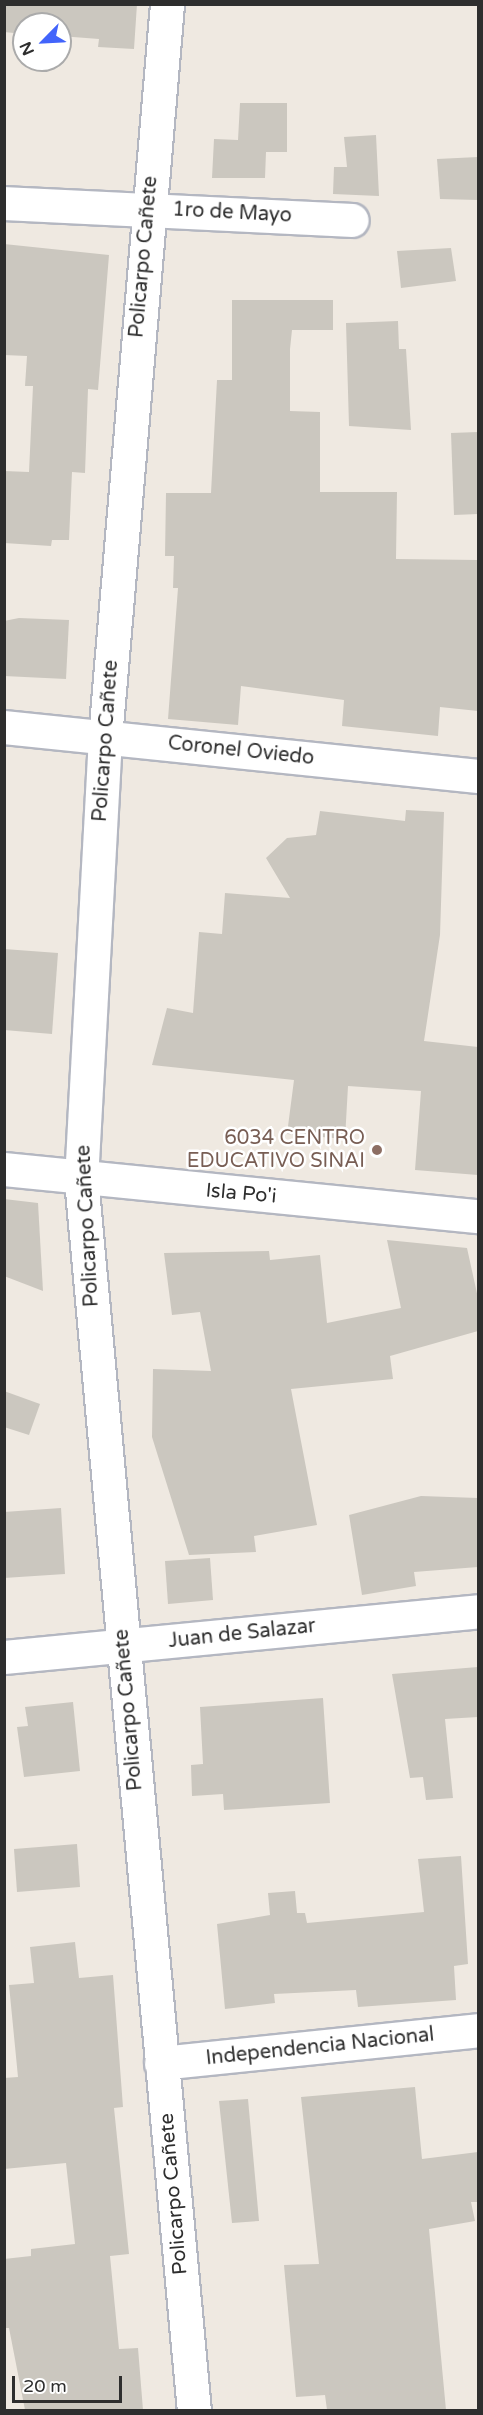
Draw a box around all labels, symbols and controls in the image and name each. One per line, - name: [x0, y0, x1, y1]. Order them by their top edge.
- north arrow: [12, 12, 72, 72]
- text: N: [16, 39, 39, 58]
- street label: Policarpo Cañete: [125, 175, 163, 339]
- street label: 1ro de Mayo: [172, 198, 292, 228]
- street label: Policarpo Cañete: [88, 659, 124, 823]
- street label: Coronel Oviedo: [167, 731, 315, 771]
- place label: 6034 CENTRO EDUCATIVO SINAI: [187, 1126, 365, 1173]
- marker: 6034 CENTRO EDUCATIVO SINAI: [370, 1143, 384, 1157]
- street label: Policarpo Cañete: [72, 1144, 104, 1308]
- street label: Isla Po'i: [205, 1179, 277, 1209]
- street label: Juan de Salazar: [167, 1614, 317, 1654]
- street label: Policarpo Cañete: [110, 1628, 148, 1792]
- street label: Independencia Nacional: [205, 2023, 435, 2071]
- street label: Policarpo Cañete: [155, 2112, 193, 2276]
- scale bar: [15, 2364, 124, 2402]
- text: 20 m: [23, 2375, 67, 2397]

